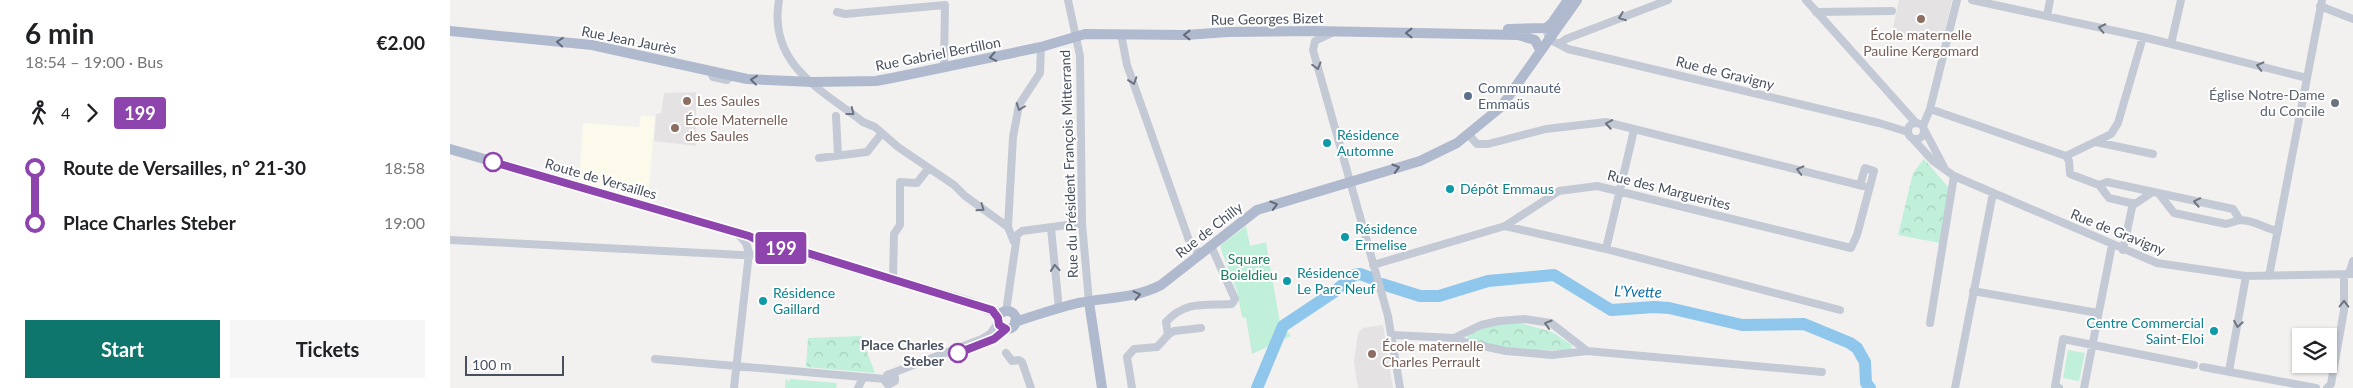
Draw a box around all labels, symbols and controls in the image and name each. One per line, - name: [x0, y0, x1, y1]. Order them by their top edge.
- street label: Rue Georges Bizet: [1210, 9, 1323, 28]
- one-way arrow: [1619, 11, 1627, 21]
- marker: École maternelle Pauline Kergomard: [1915, 13, 1927, 25]
- text: 6 min: [25, 16, 94, 50]
- street label: Rue Jean Jaurès: [580, 22, 678, 57]
- one-way arrow: [2097, 23, 2106, 34]
- place label: École maternelle Pauline Kergomard: [1863, 26, 1979, 59]
- one-way arrow: [1405, 27, 1413, 38]
- one-way arrow: [1183, 30, 1190, 40]
- text: €2.00: [376, 31, 425, 54]
- street label: Rue Gabriel Bertillon: [874, 33, 1002, 74]
- one-way arrow: [556, 37, 564, 48]
- street label: Rue du Président François Mitterrand: [1056, 50, 1081, 278]
- one-way arrow: [989, 51, 998, 62]
- text: 18:54 – 19:00 · Bus: [25, 52, 163, 71]
- street label: Rue de Gravigny: [1674, 52, 1777, 93]
- one-way arrow: [1312, 61, 1322, 70]
- one-way arrow: [2255, 61, 2264, 72]
- one-way arrow: [749, 75, 757, 86]
- one-way arrow: [1127, 76, 1137, 85]
- place label: Communauté Emmaüs: [1478, 79, 1561, 112]
- place label: Église Notre-Dame du Concile: [2209, 86, 2325, 119]
- marker: Communauté Emmaüs: [1462, 90, 1474, 102]
- place label: Les Saules: [697, 92, 760, 109]
- marker: Les Saules: [681, 95, 693, 107]
- marker: Église Notre-Dame du Concile: [2329, 97, 2341, 109]
- icon: walk: [25, 99, 53, 127]
- icon: forward: [78, 99, 106, 127]
- text: 199: [124, 102, 156, 124]
- one-way arrow: [1016, 102, 1026, 111]
- text: 4: [61, 103, 70, 122]
- one-way arrow: [845, 107, 854, 115]
- place label: École Maternelle des Saules: [685, 111, 788, 144]
- one-way arrow: [1604, 119, 1613, 129]
- marker: École Maternelle des Saules: [669, 122, 681, 134]
- place label: Résidence Automne: [1337, 126, 1399, 159]
- marker: Résidence Automne: [1321, 137, 1333, 149]
- unlabelled marker: [483, 152, 503, 172]
- street label: Route de Versailles: [543, 154, 659, 203]
- text: Route de Versailles, n° 21-30: [63, 156, 306, 179]
- text: 18:58: [384, 158, 425, 177]
- one-way arrow: [1392, 163, 1400, 174]
- one-way arrow: [1796, 165, 1805, 176]
- street label: Rue des Marguerites: [1606, 166, 1732, 213]
- place label: Dépôt Emmaus: [1460, 180, 1554, 197]
- marker: Dépôt Emmaus: [1444, 183, 1456, 195]
- street label: Rue de Chilly: [1172, 198, 1246, 261]
- one-way arrow: [2192, 198, 2201, 208]
- one-way arrow: [1269, 200, 1278, 210]
- one-way arrow: [975, 202, 984, 210]
- street label: Rue de Gravigny: [2068, 205, 2169, 259]
- text: Place Charles Steber: [63, 211, 236, 234]
- text: 19:00: [384, 213, 425, 232]
- place label: Résidence Ermelise: [1355, 220, 1417, 253]
- marker: Résidence Ermelise: [1339, 231, 1351, 243]
- line badge: 199: [752, 232, 810, 264]
- text: 199: [765, 237, 797, 259]
- park label: Square Boieldieu: [1220, 250, 1278, 283]
- one-way arrow: [1050, 264, 1061, 272]
- place label: Résidence Le Parc Neuf: [1297, 264, 1376, 297]
- marker: Résidence Le Parc Neuf: [1281, 275, 1293, 287]
- water label: L'Yvette: [1614, 281, 1662, 301]
- place label: Résidence Gaillard: [773, 284, 835, 317]
- one-way arrow: [1132, 290, 1141, 301]
- marker: Résidence Gaillard: [757, 295, 769, 307]
- one-way arrow: [2338, 299, 2349, 307]
- place label: Centre Commercial Saint-Eloi: [2086, 314, 2204, 347]
- one-way arrow: [1544, 319, 1553, 329]
- one-way arrow: [2233, 319, 2243, 328]
- button: Start: [25, 320, 220, 378]
- button: Tickets: [230, 320, 425, 378]
- marker: Centre Commercial Saint-Eloi: [2208, 325, 2220, 337]
- map controls: [2292, 328, 2337, 373]
- button: layers: [2292, 328, 2337, 373]
- place label: Place Charles Steber: [861, 336, 945, 369]
- place label: École maternelle Charles Perrault: [1382, 337, 1484, 370]
- marker: Place Charles Steber: [948, 343, 968, 363]
- marker: École maternelle Charles Perrault: [1366, 348, 1378, 360]
- scale bar: [465, 353, 564, 376]
- text: 100 m: [472, 356, 511, 373]

